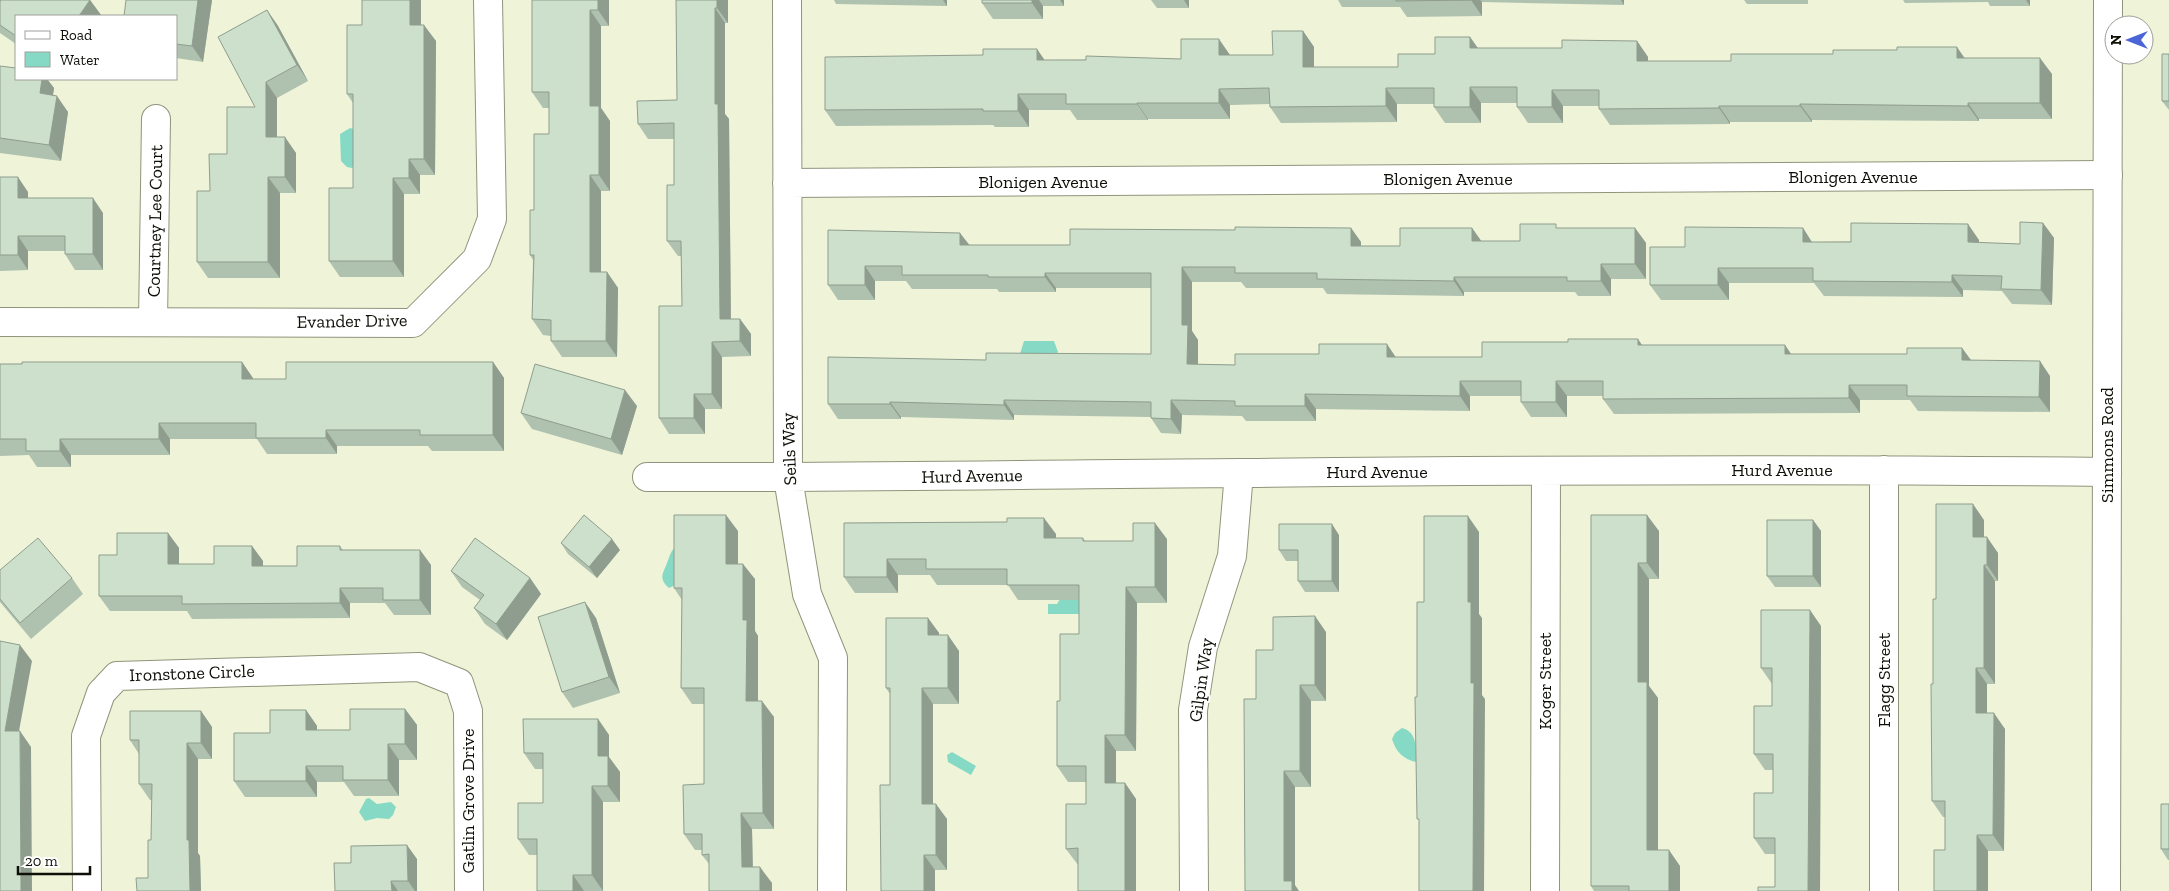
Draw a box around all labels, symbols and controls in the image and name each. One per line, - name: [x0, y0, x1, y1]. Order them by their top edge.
- legend: [15, 15, 178, 80]
- north arrow: [2104, 15, 2154, 65]
- text: Road: [60, 26, 93, 44]
- text: N: [2108, 34, 2125, 45]
- text: Water: [60, 51, 100, 69]
- street label: Courtney Lee Court: [143, 144, 167, 297]
- street label: Blonigen Avenue: [1788, 166, 1918, 188]
- street label: Blonigen Avenue: [1383, 168, 1513, 190]
- street label: Blonigen Avenue: [978, 171, 1108, 193]
- street label: Evander Drive: [296, 309, 408, 333]
- street label: Simmons Road: [2096, 387, 2118, 503]
- street label: Seils Way: [777, 411, 801, 486]
- street label: Hurd Avenue: [1731, 459, 1833, 481]
- street label: Hurd Avenue: [1326, 461, 1428, 483]
- street label: Hurd Avenue: [921, 464, 1023, 488]
- street label: Koger Street: [1534, 632, 1556, 730]
- street label: Flagg Street: [1873, 632, 1895, 727]
- street label: Gilpin Way: [1184, 636, 1218, 723]
- street label: Ironstone Circle: [129, 660, 255, 686]
- street label: Gatlin Grove Drive: [457, 729, 479, 873]
- scale bar: [18, 844, 90, 876]
- text: 20 m: [25, 852, 58, 870]

